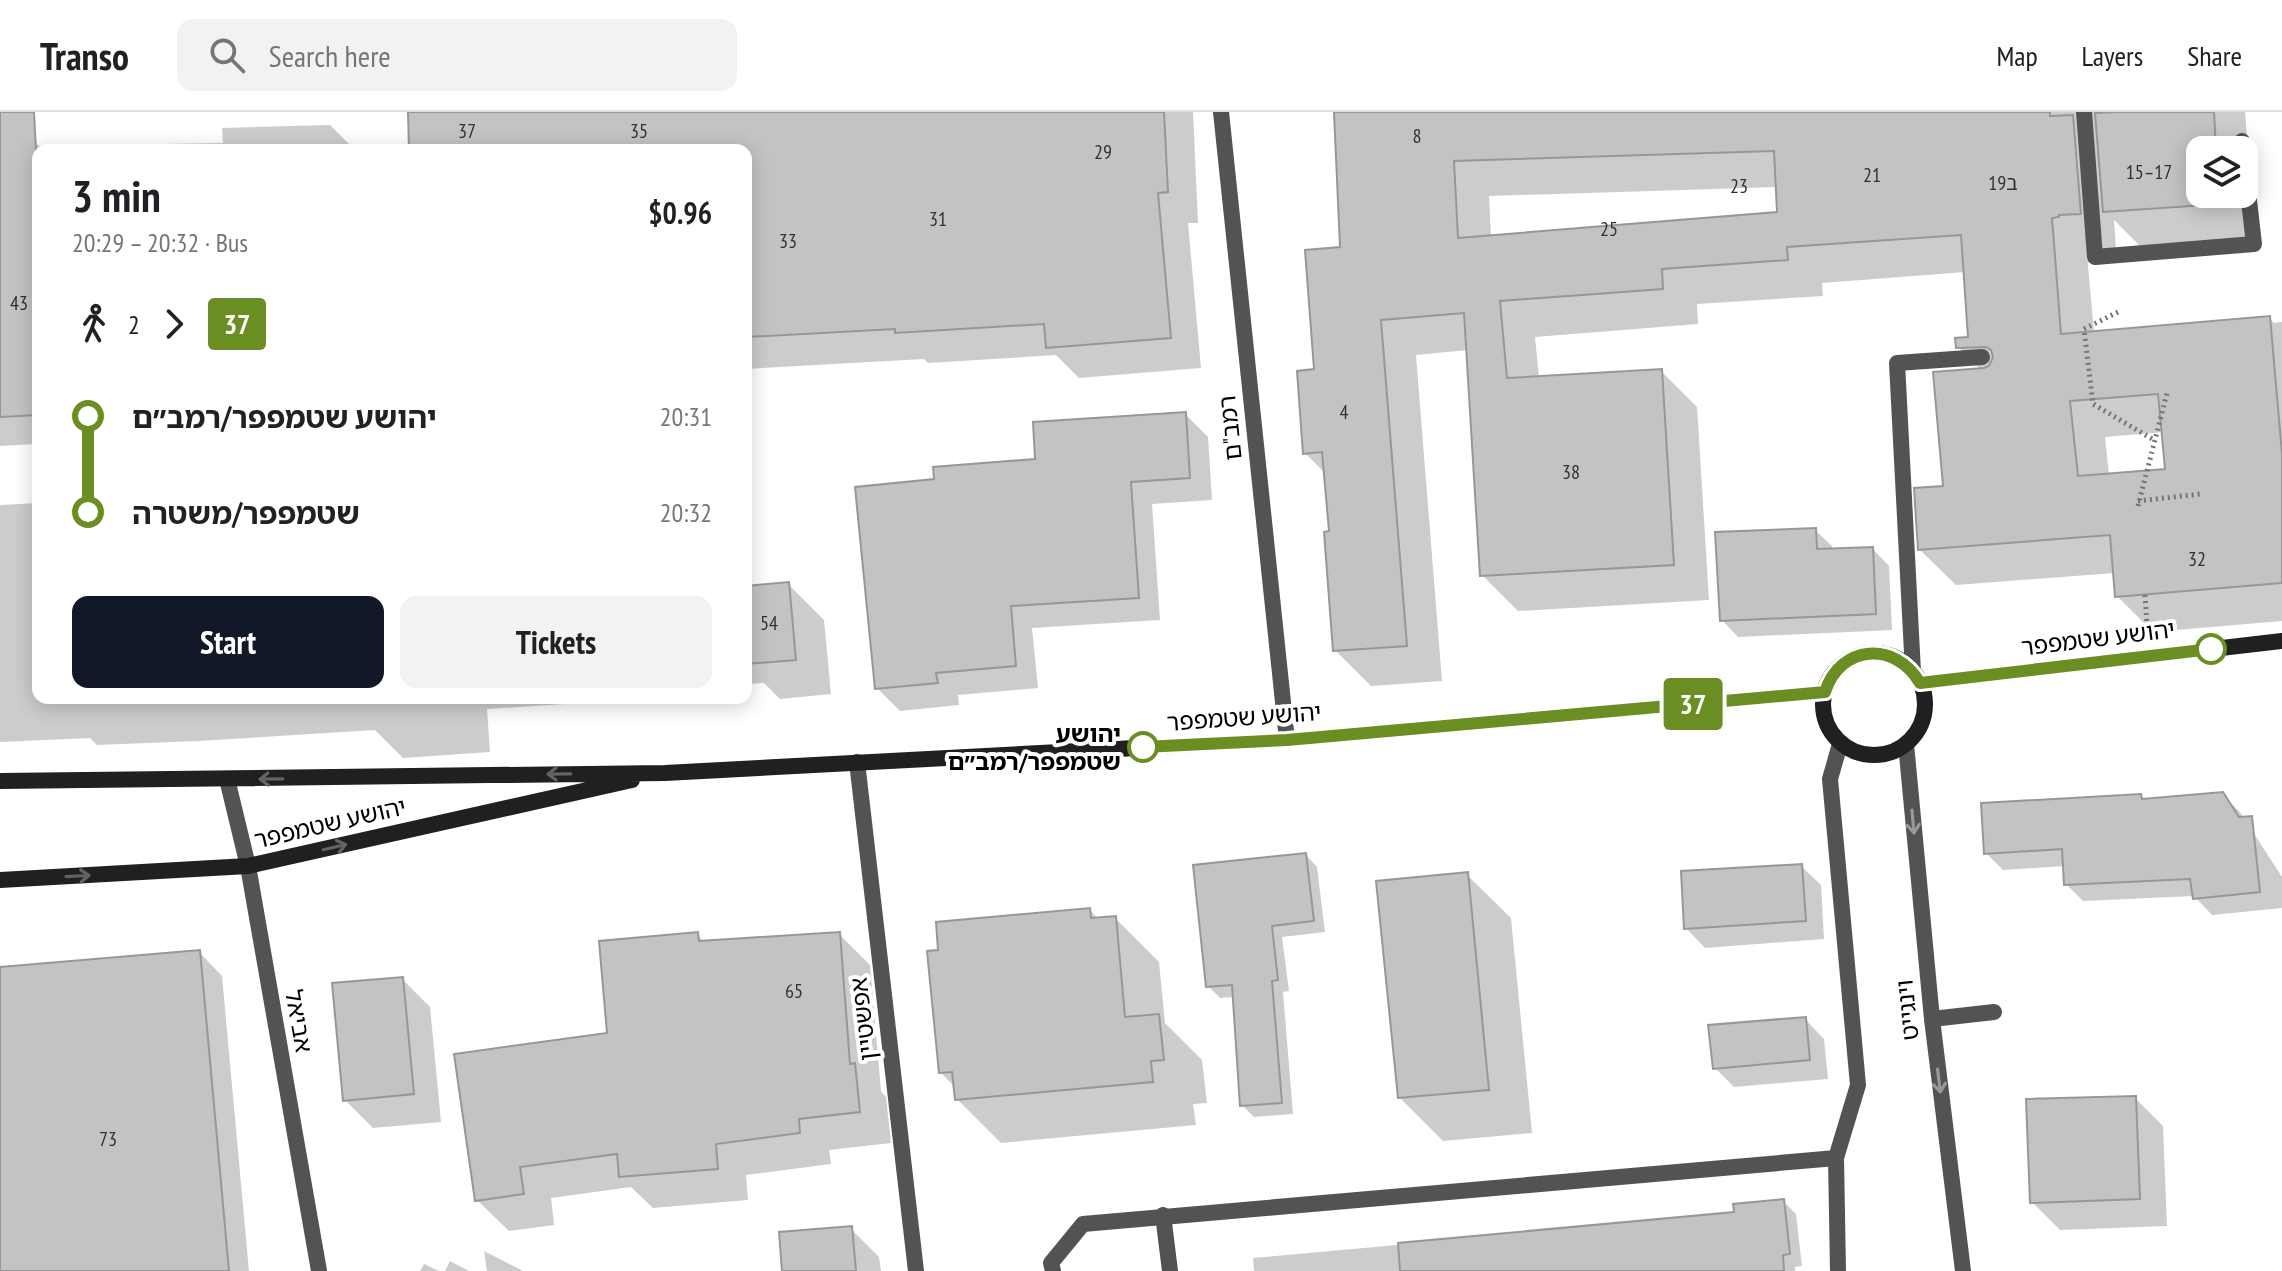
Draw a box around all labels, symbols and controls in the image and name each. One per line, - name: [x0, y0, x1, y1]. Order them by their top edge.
- search box: [177, 19, 737, 91]
- text: Transo: [40, 31, 129, 80]
- icon: search: [205, 33, 249, 77]
- text: Search here: [269, 36, 391, 75]
- text: Map: [1996, 37, 2038, 74]
- text: Layers: [2082, 37, 2143, 74]
- text: Share: [2187, 37, 2242, 74]
- house number: 37: [458, 118, 476, 144]
- house number: 35: [630, 118, 648, 144]
- house number: 8: [1413, 123, 1422, 149]
- map controls: [2186, 136, 2258, 208]
- button: layers: [2186, 136, 2258, 208]
- house number: 29: [1094, 139, 1112, 165]
- house number: 15–17: [2126, 159, 2172, 185]
- house number: 21: [1863, 162, 1881, 188]
- text: 3 min: [72, 167, 161, 224]
- house number: 19ב: [1988, 170, 2018, 196]
- house number: 23: [1730, 173, 1748, 199]
- text: $0.96: [648, 193, 712, 232]
- house number: 31: [929, 206, 947, 232]
- house number: 25: [1600, 216, 1618, 242]
- text: 20:29 – 20:32 · Bus: [72, 226, 248, 259]
- house number: 33: [779, 228, 797, 254]
- house number: 43: [10, 290, 28, 316]
- icon: walk: [72, 302, 116, 346]
- icon: forward: [152, 302, 196, 346]
- text: 37: [224, 305, 250, 342]
- text: 2: [128, 308, 140, 341]
- street label: רמב"ם: [1211, 394, 1249, 462]
- text: יהושע שטמפפר/רמב״ם: [132, 397, 437, 436]
- house number: 4: [1340, 399, 1349, 425]
- text: 20:31: [660, 400, 712, 433]
- house number: 38: [1562, 459, 1580, 485]
- text: שטמפפר/משטרה: [132, 493, 360, 532]
- text: 20:32: [660, 496, 712, 529]
- house number: 32: [2188, 546, 2206, 572]
- button: Start: [72, 596, 384, 688]
- button: Tickets: [400, 596, 712, 688]
- house number: 54: [760, 610, 778, 636]
- street label: יהושע שטמפפר: [2019, 613, 2177, 663]
- unlabelled marker: [2196, 634, 2226, 664]
- line badge: 37: [1657, 678, 1729, 730]
- text: 37: [1680, 685, 1706, 722]
- street label: יהושע שטמפפר: [1166, 696, 1322, 738]
- place label: יהושע שטמפפר/רמב״ם: [948, 718, 1121, 777]
- marker: יהושע שטמפפר/רמב״ם: [1128, 732, 1158, 762]
- one-way arrow: [546, 767, 573, 782]
- one-way arrow: [258, 771, 285, 787]
- street label: יהושע שטמפפר: [251, 790, 409, 856]
- one-way arrow: [1906, 808, 1921, 835]
- one-way arrow: [322, 839, 348, 854]
- one-way arrow: [64, 868, 91, 883]
- street label: אפשטיין: [843, 976, 883, 1062]
- house number: 65: [785, 978, 803, 1004]
- street label: וינגייט: [1888, 978, 1926, 1042]
- street label: אביאל: [278, 987, 320, 1055]
- one-way arrow: [1932, 1067, 1947, 1093]
- house number: 73: [99, 1126, 117, 1152]

